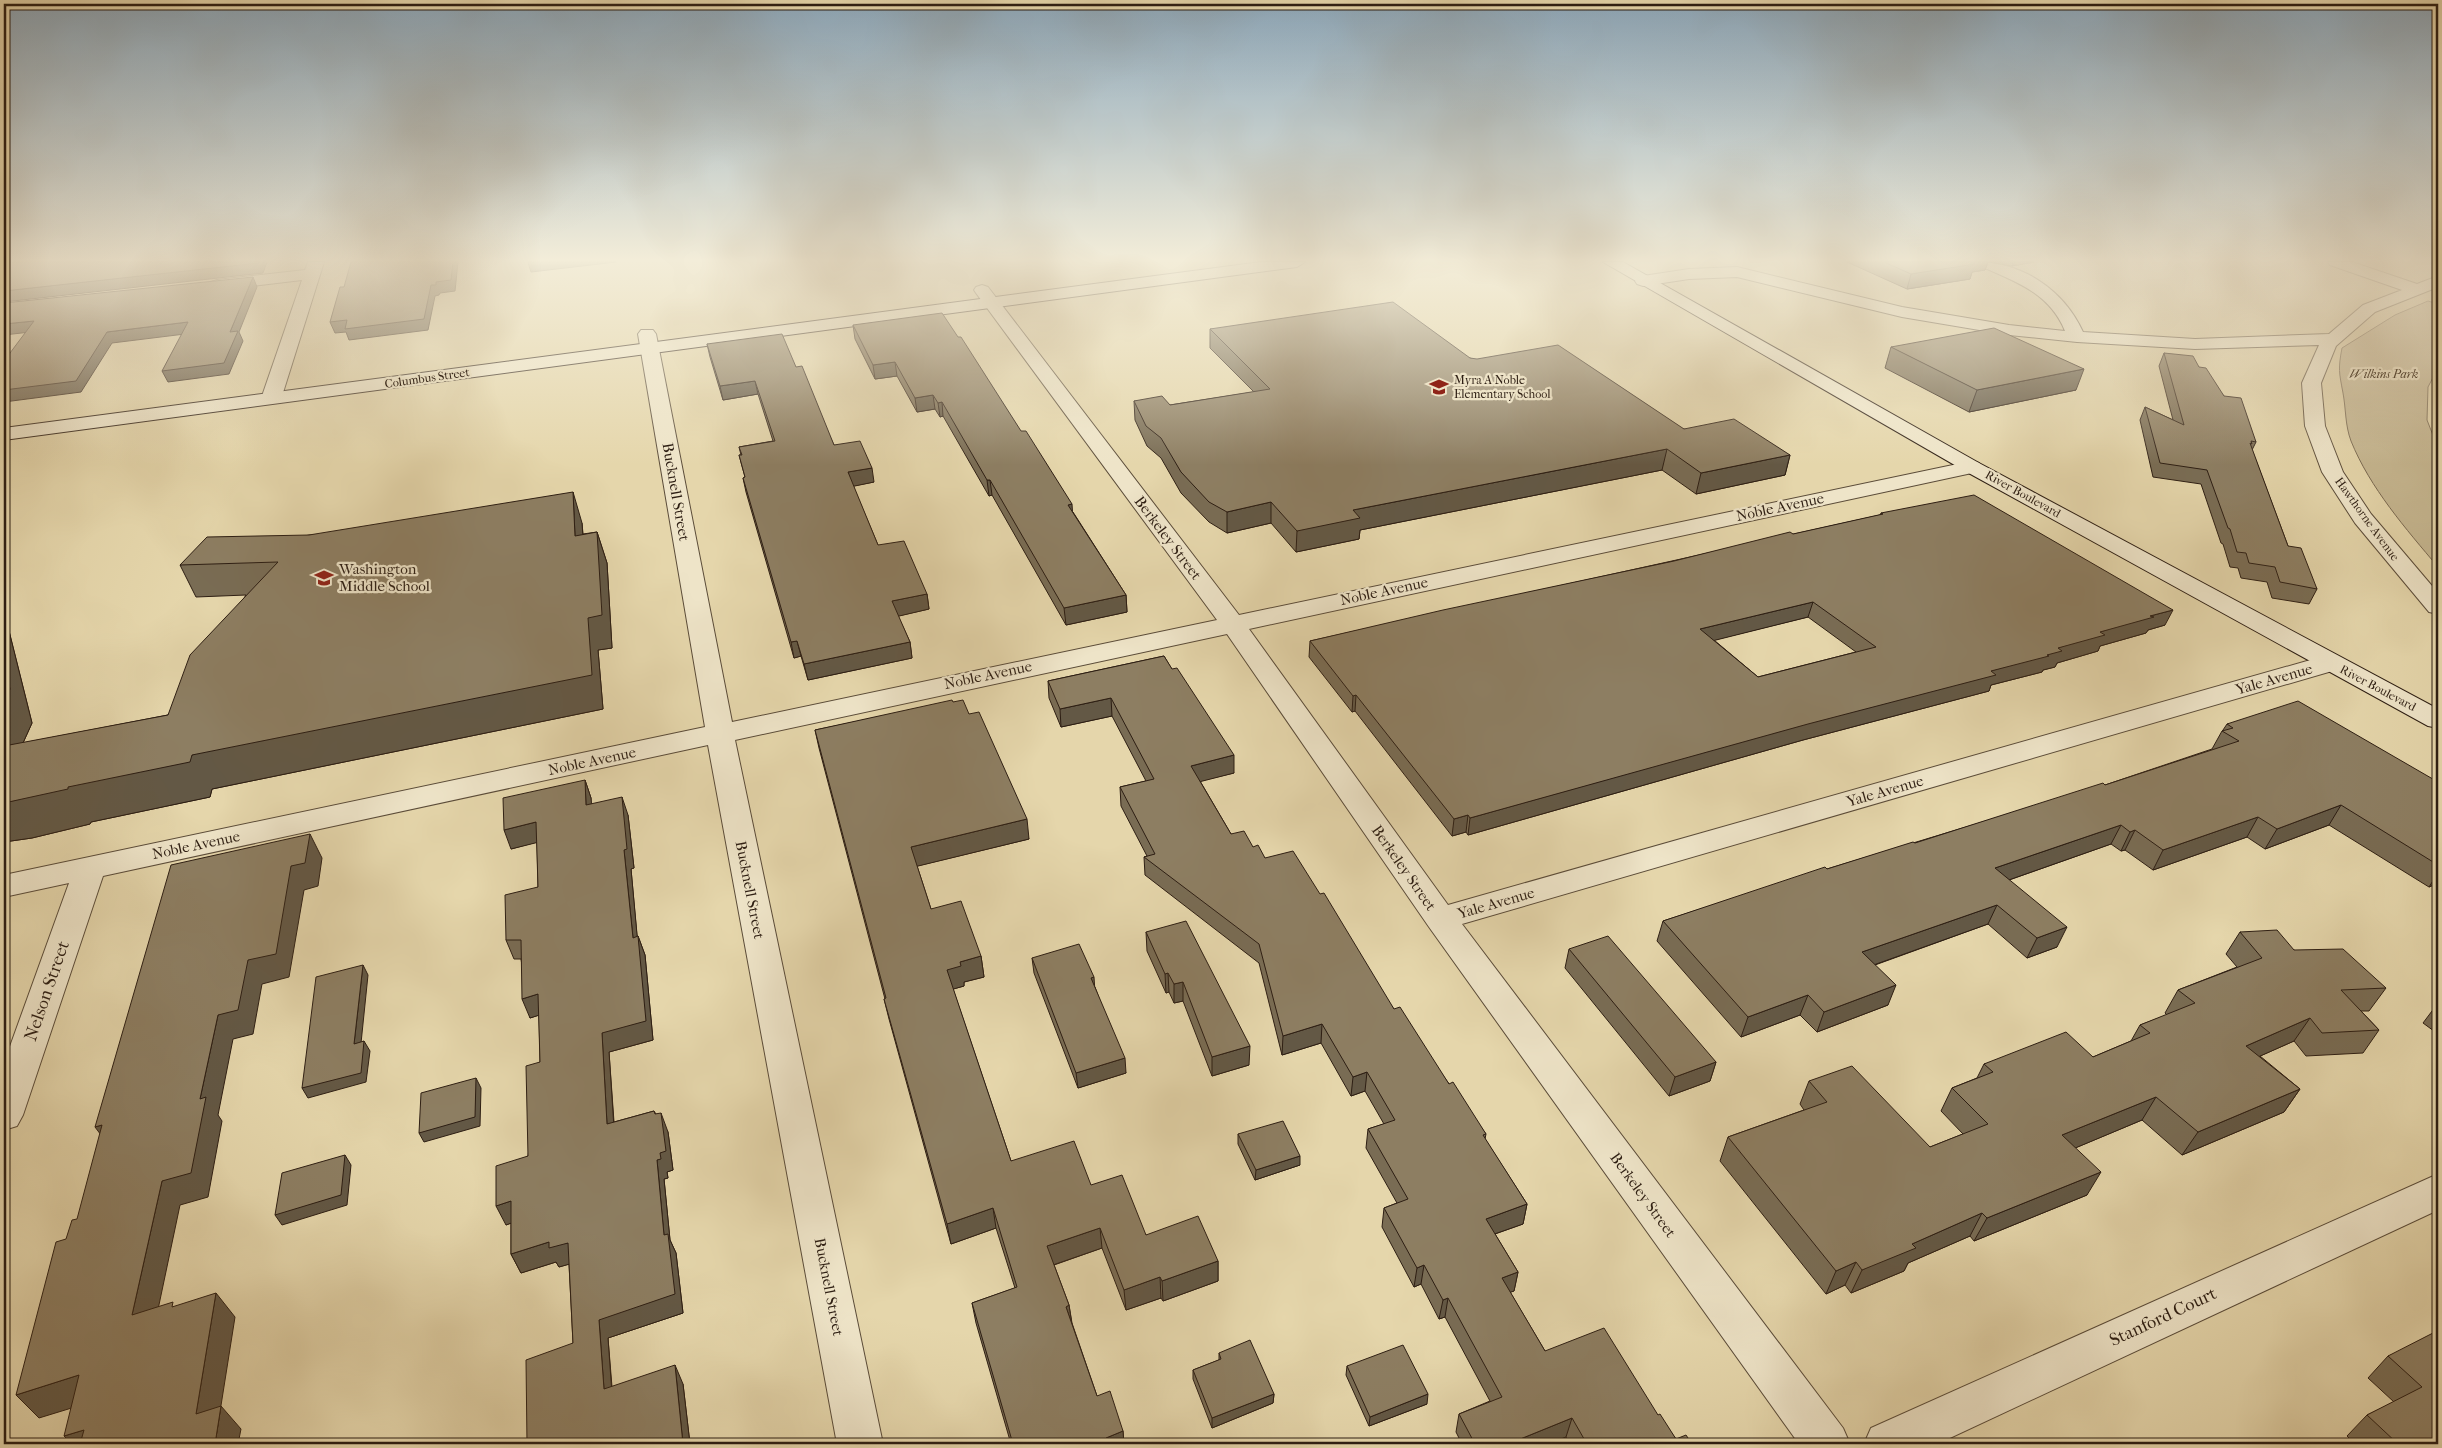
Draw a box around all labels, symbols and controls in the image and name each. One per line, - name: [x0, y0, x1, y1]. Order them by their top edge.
- street label: Columbus Street: [384, 365, 471, 391]
- park label: Wilkins Park: [2350, 367, 2418, 381]
- place label: Myra A Noble Elementary School: [1454, 373, 1551, 401]
- school or university icon: Myra A Noble Elementary School: [1428, 376, 1450, 398]
- street label: Bucknell Street: [658, 441, 694, 543]
- street label: River Boulevard: [1983, 468, 2064, 521]
- street label: Hawthorne Avenue: [2332, 474, 2402, 564]
- street label: Noble Avenue: [1734, 489, 1826, 525]
- street label: Berkeley Street: [1131, 493, 1206, 584]
- place label: Washington Middle School: [338, 560, 430, 595]
- school or university icon: Washington Middle School: [313, 567, 335, 589]
- street label: Noble Avenue: [1338, 573, 1430, 609]
- street label: Noble Avenue: [942, 657, 1034, 693]
- street label: Yale Avenue: [2233, 659, 2315, 699]
- street label: River Boulevard: [2338, 662, 2419, 714]
- street label: Noble Avenue: [546, 743, 638, 779]
- street label: Yale Avenue: [1844, 771, 1926, 811]
- street label: Berkeley Street: [1368, 822, 1441, 915]
- street label: Noble Avenue: [150, 827, 242, 863]
- street label: Bucknell Street: [732, 839, 768, 941]
- street label: Yale Avenue: [1455, 883, 1537, 923]
- street label: Nelson Street: [20, 938, 74, 1044]
- street label: Berkeley Street: [1606, 1149, 1680, 1241]
- street label: Bucknell Street: [811, 1236, 847, 1338]
- street label: Stanford Court: [2106, 1283, 2220, 1351]

